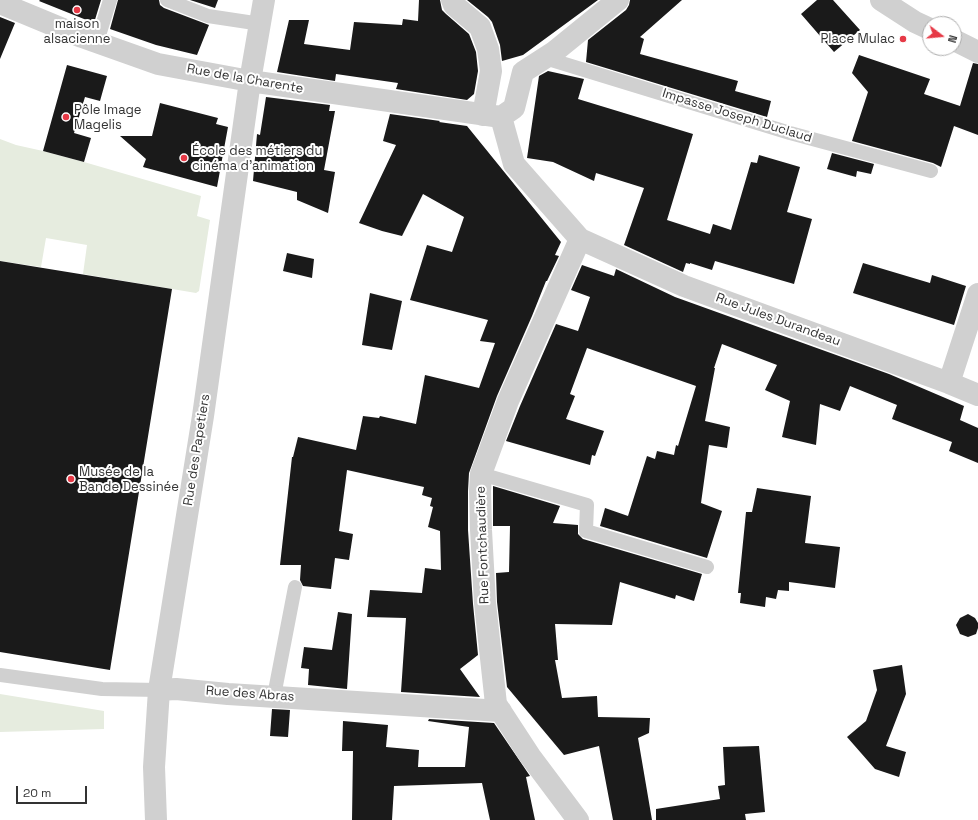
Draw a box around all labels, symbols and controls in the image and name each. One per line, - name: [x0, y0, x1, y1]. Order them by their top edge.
- marker: maison alsacienne: [72, 5, 82, 15]
- place label: maison alsacienne: [43, 16, 111, 47]
- north arrow: [922, 16, 962, 56]
- place label: Place Mulac: [820, 31, 895, 47]
- marker: Place Mulac: [898, 34, 908, 44]
- text: N: [945, 34, 960, 45]
- street label: Rue de la Charente: [186, 61, 304, 97]
- street label: Impasse Joseph Duclaud: [660, 86, 814, 146]
- place label: Pôle Image Magelis: [74, 102, 142, 133]
- marker: Pôle Image Magelis: [61, 112, 71, 122]
- place label: École des métiers du cinéma d'animation: [192, 143, 322, 174]
- marker: École des métiers du cinéma d'animation: [179, 153, 189, 163]
- street label: Rue Jules Durandeau: [713, 290, 843, 350]
- street label: Rue des Papetiers: [180, 393, 214, 507]
- place label: Musée de la Bande Dessinée: [79, 464, 179, 495]
- marker: Musée de la Bande Dessinée: [66, 474, 76, 484]
- street label: Rue Fontchaudière: [473, 486, 493, 604]
- street label: Rue des Abras: [205, 683, 295, 705]
- scale bar: [18, 778, 89, 804]
- text: 20 m: [23, 785, 51, 801]

